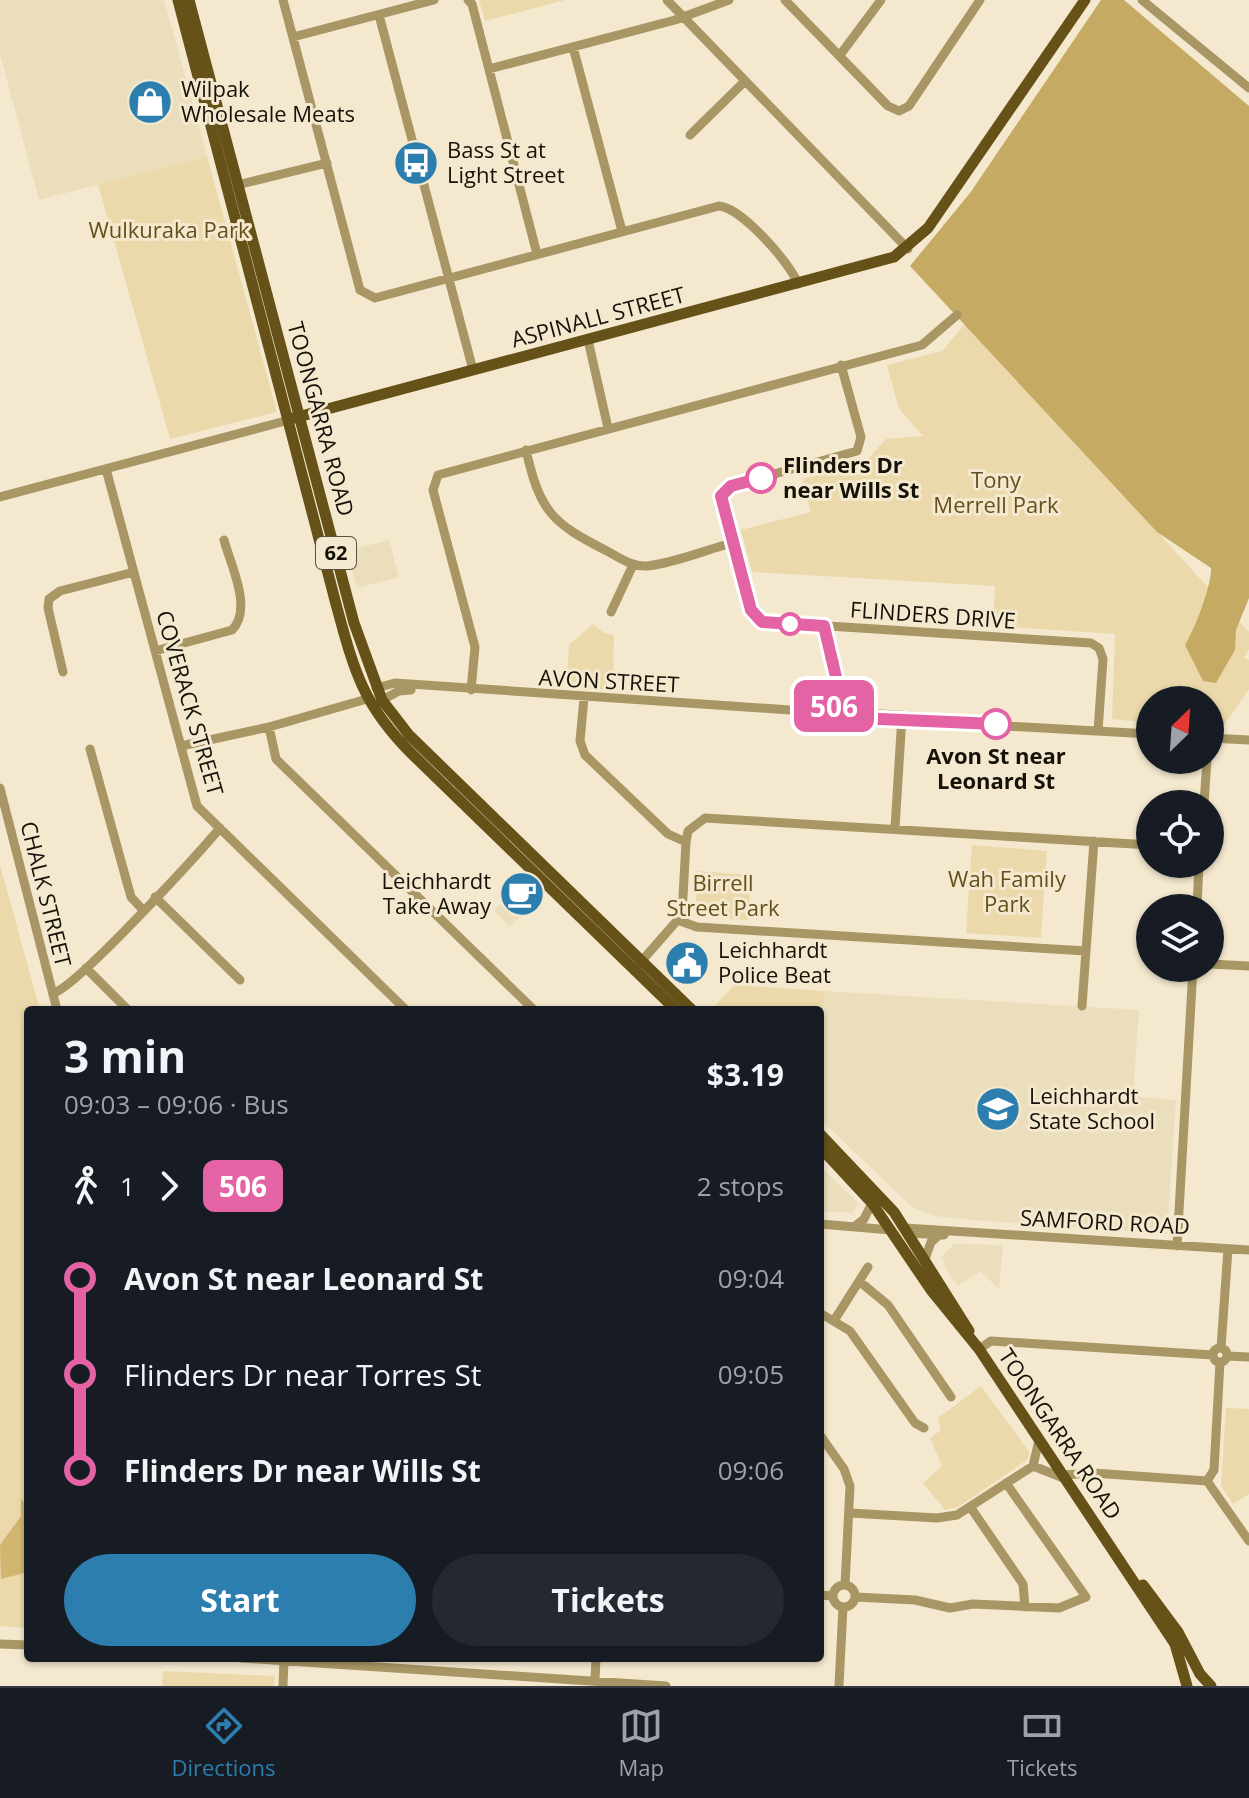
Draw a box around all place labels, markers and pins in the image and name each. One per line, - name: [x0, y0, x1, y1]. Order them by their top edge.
- place label: Wilpak Wholesale Meats: [181, 73, 355, 128]
- shop icon: Wilpak Wholesale Meats: [126, 78, 174, 126]
- place label: Bass St at Light Street: [447, 134, 565, 189]
- bus stop icon: Bass St at Light Street: [392, 139, 440, 187]
- place label: Flinders Dr near Wills St: [783, 449, 919, 504]
- marker: Flinders Dr near Wills St: [746, 463, 776, 493]
- unlabelled marker: [779, 613, 801, 635]
- marker: Avon St near Leonard St: [981, 709, 1011, 739]
- place label: Avon St near Leonard St: [926, 740, 1066, 795]
- place label: Leichhardt Take Away: [382, 865, 492, 920]
- cafe icon: Leichhardt Take Away: [498, 870, 546, 918]
- place label: Leichhardt Police Beat: [718, 934, 831, 989]
- public building icon: Leichhardt Police Beat: [663, 939, 711, 987]
- place label: Leichhardt State School: [1029, 1080, 1155, 1135]
- school or university icon: Leichhardt State School: [974, 1085, 1022, 1133]

